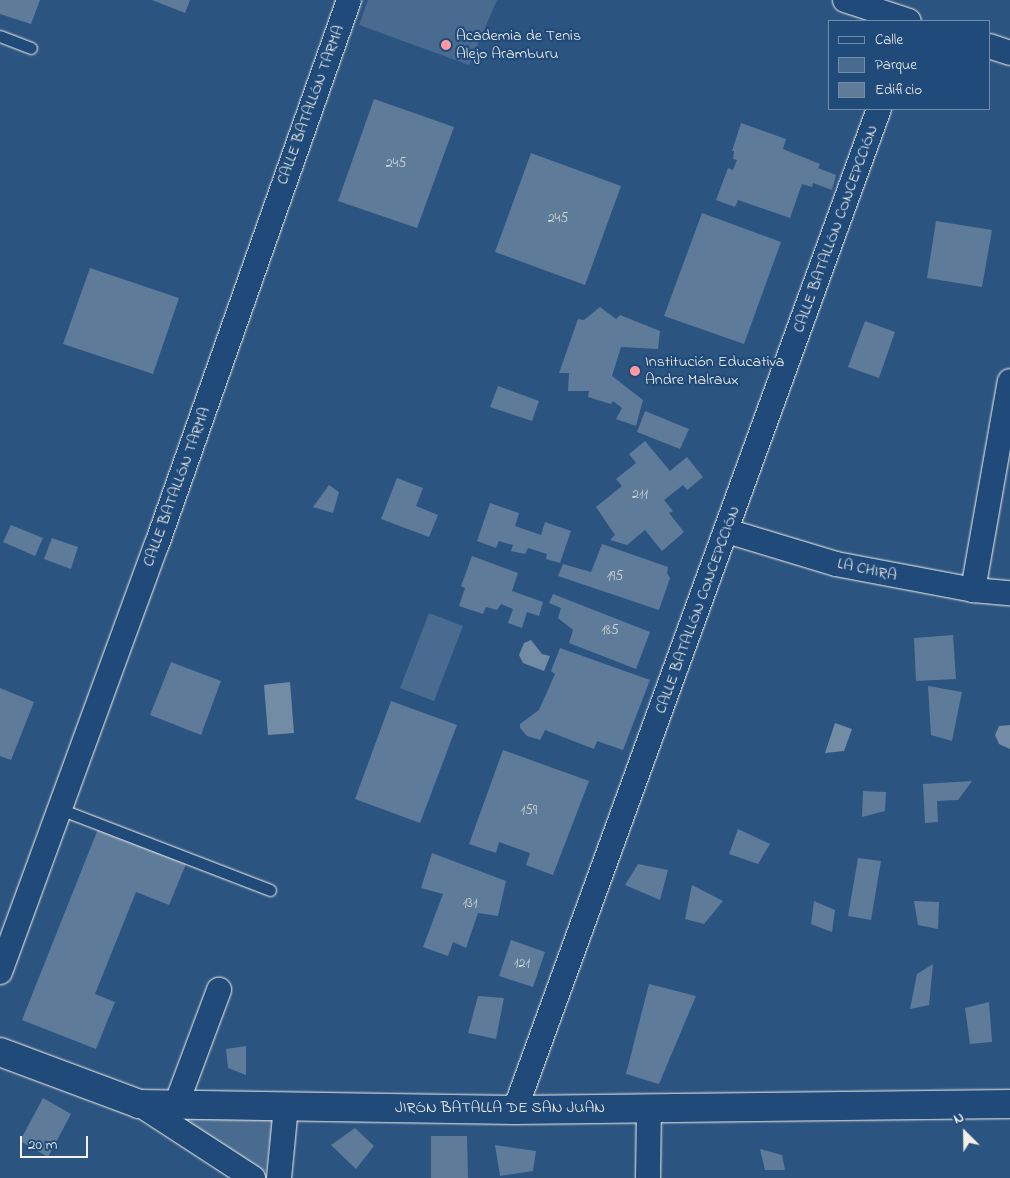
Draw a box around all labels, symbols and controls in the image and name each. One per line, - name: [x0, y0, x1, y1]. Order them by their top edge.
- legend: [828, 20, 990, 110]
- street label: CALLE BATALLÓN TARMA: [273, 23, 349, 187]
- place label: Academia de Tenis Alejo Aramburu: [456, 26, 581, 64]
- text: Calle: [875, 29, 903, 51]
- marker: Academia de Tenis Alejo Aramburu: [440, 39, 452, 51]
- text: Parque: [875, 54, 917, 76]
- text: Edificio: [875, 79, 922, 101]
- street label: CALLE BATALLÓN CONCEPCCIÓN: [789, 123, 883, 335]
- house number: 245: [386, 156, 406, 172]
- house number: 245: [548, 211, 568, 227]
- place label: Institución Educativa Andre Malraux: [645, 352, 784, 390]
- marker: Institución Educativa Andre Malraux: [629, 365, 641, 377]
- street label: CALLE BATALLÓN TARMA: [139, 405, 215, 569]
- house number: 211: [632, 487, 648, 503]
- street label: CALLE BATALLÓN CONCEPCCIÓN: [651, 504, 745, 716]
- street label: LA CHIRA: [836, 554, 898, 586]
- house number: 195: [607, 569, 623, 585]
- house number: 185: [601, 623, 619, 639]
- house number: 159: [521, 803, 537, 819]
- house number: 131: [463, 896, 477, 912]
- house number: 121: [514, 956, 530, 972]
- street label: JIRÓN BATALLA DE SAN JUAN: [395, 1098, 605, 1118]
- text: N: [950, 1107, 967, 1130]
- north arrow: [940, 1108, 990, 1158]
- scale bar: [22, 1126, 90, 1158]
- text: 20 m: [28, 1134, 57, 1156]

